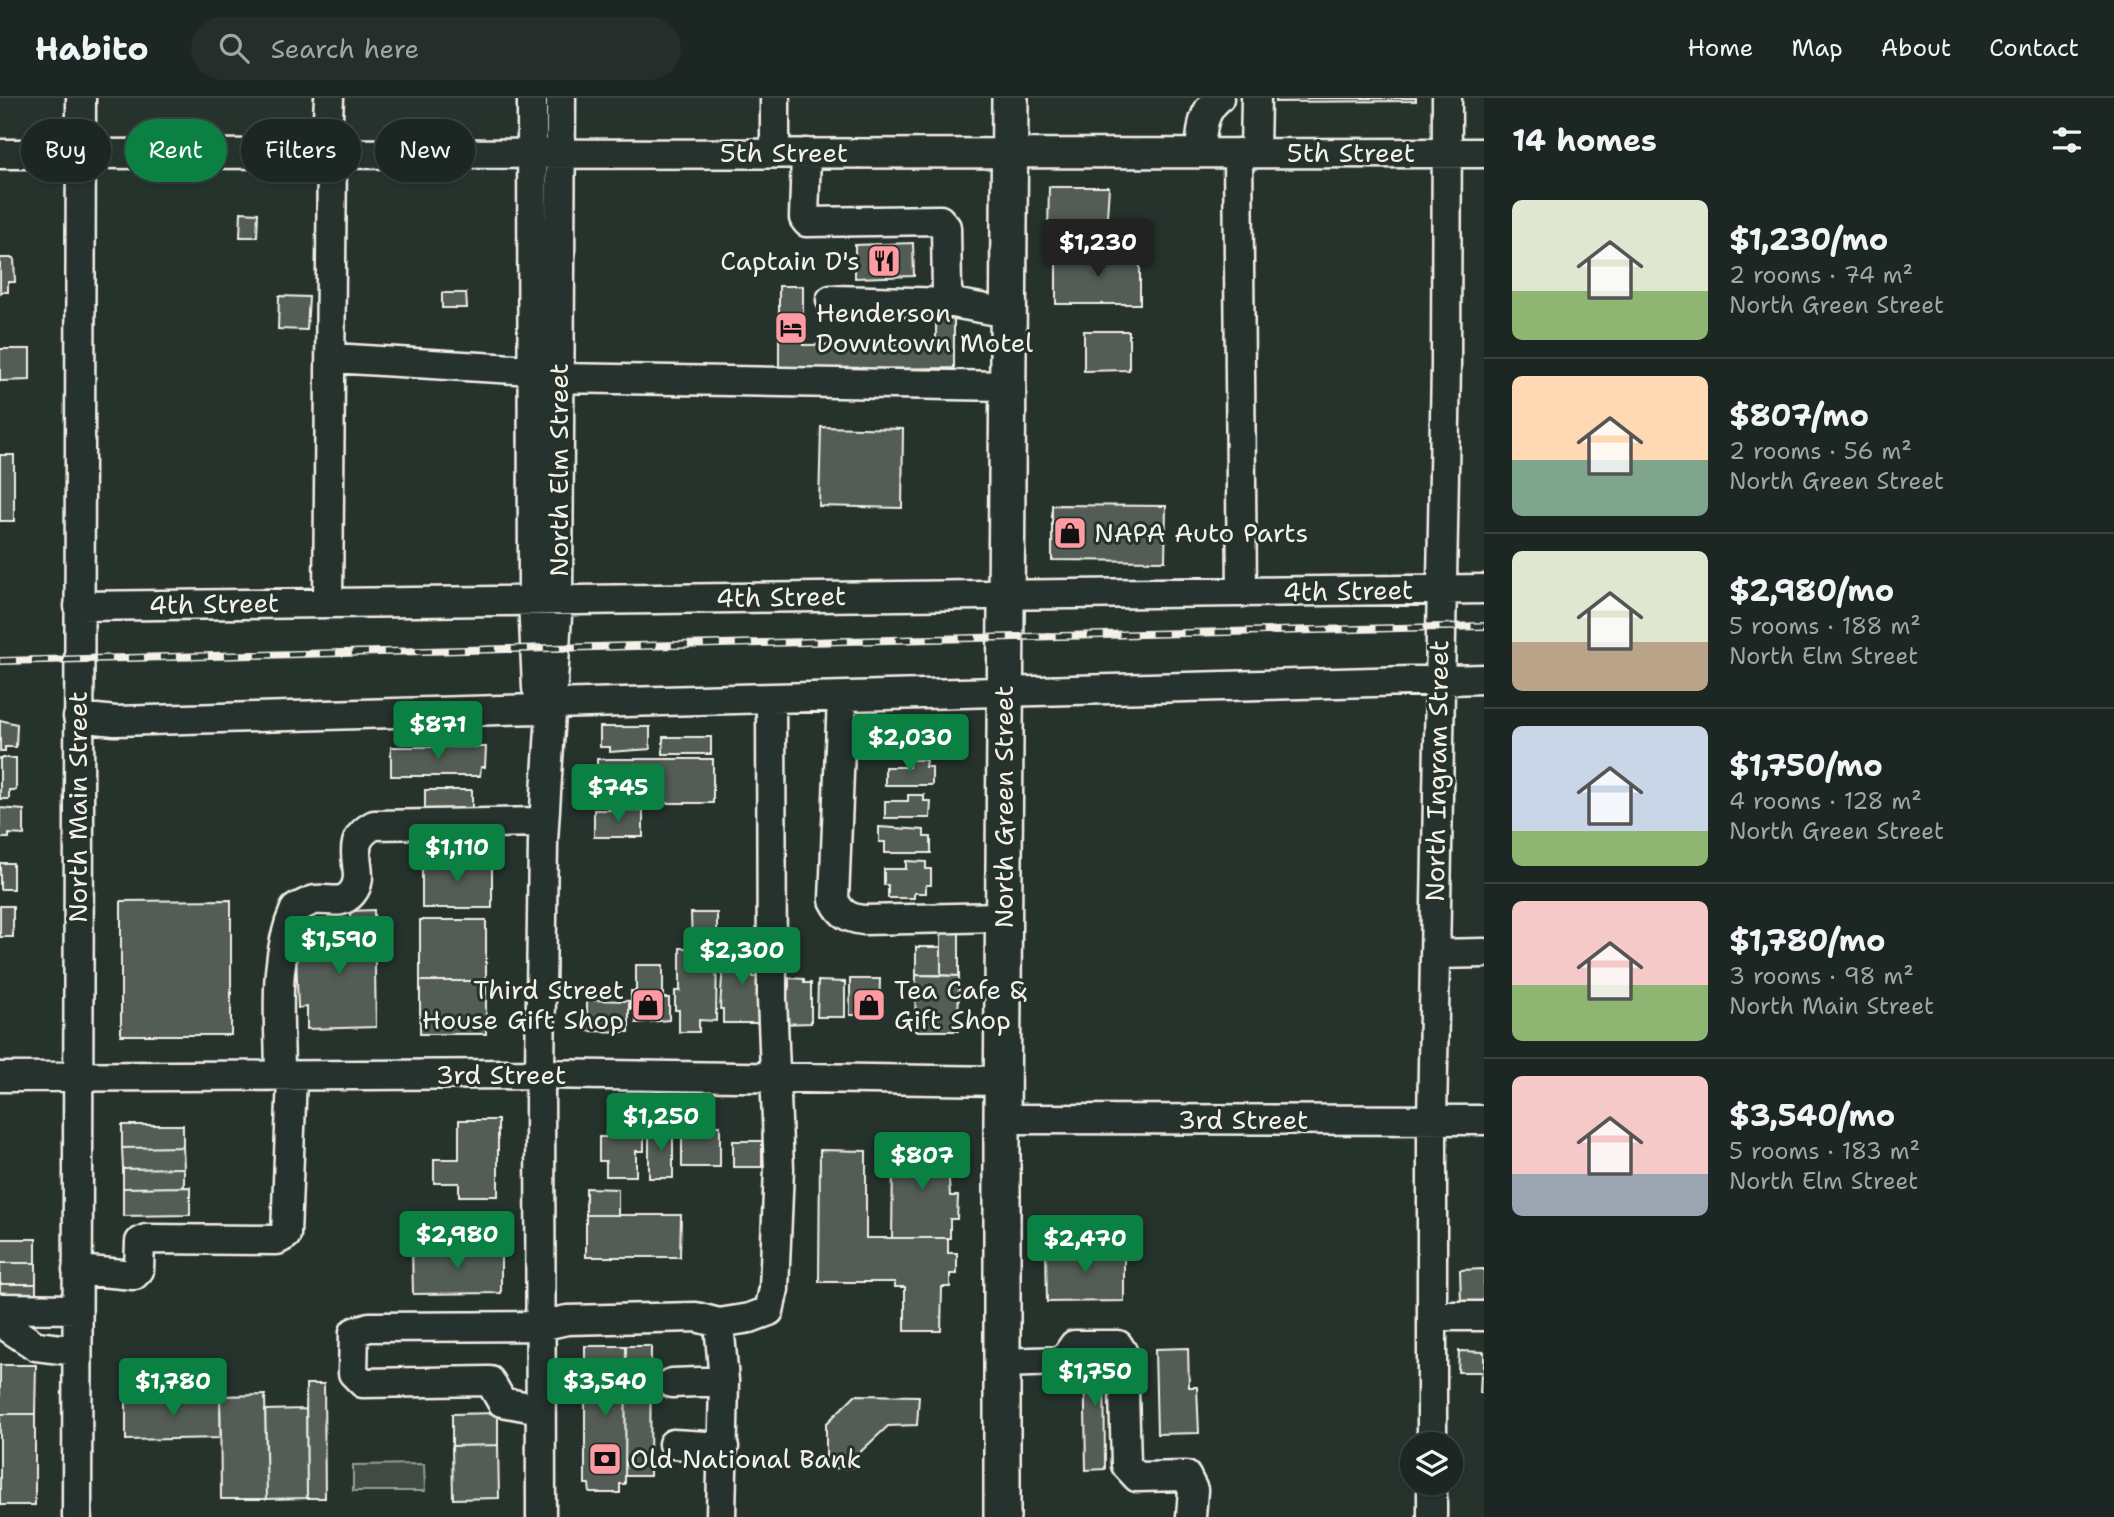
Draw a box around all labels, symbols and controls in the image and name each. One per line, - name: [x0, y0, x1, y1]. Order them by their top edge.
- search box: [191, 17, 681, 80]
- text: Habito: [35, 26, 149, 71]
- icon: search: [215, 29, 253, 67]
- text: Search here: [271, 31, 419, 66]
- text: Home: [1687, 32, 1753, 64]
- text: Map: [1791, 32, 1843, 64]
- text: About: [1881, 32, 1951, 64]
- text: Contact: [1989, 32, 2079, 64]
- chip: Buy: [21, 119, 111, 182]
- chip: Rent: [125, 119, 227, 182]
- chip: Filters: [241, 119, 361, 182]
- chip: New: [375, 119, 475, 182]
- text: 14 homes: [1512, 120, 1657, 161]
- icon: filters: [2048, 121, 2086, 159]
- street label: 5th Street: [720, 135, 848, 170]
- street label: 5th Street: [1287, 135, 1415, 170]
- text: $1,230/mo: [1729, 219, 1888, 260]
- pin: $1,230: [1041, 220, 1155, 279]
- text: $1,230: [1059, 227, 1137, 257]
- icon: home: [1568, 228, 1652, 312]
- restaurant icon: Captain D's: [865, 242, 903, 280]
- place label: Captain D's: [720, 243, 860, 278]
- text: 2 rooms · 74 m²: [1729, 260, 1913, 290]
- text: North Green Street: [1729, 290, 1944, 320]
- place label: Henderson Downtown Motel: [816, 295, 1033, 360]
- hotel icon: Henderson Downtown Motel: [772, 309, 810, 347]
- street label: North Elm Street: [541, 363, 576, 577]
- text: $807/mo: [1729, 395, 1869, 436]
- icon: home: [1568, 404, 1652, 488]
- text: 2 rooms · 56 m²: [1729, 436, 1912, 466]
- text: North Green Street: [1729, 466, 1944, 496]
- shop icon: NAPA Auto Parts: [1051, 514, 1089, 552]
- place label: NAPA Auto Parts: [1094, 515, 1308, 550]
- text: $2,980/mo: [1729, 570, 1894, 611]
- street label: 4th Street: [1282, 572, 1414, 609]
- street label: 4th Street: [715, 578, 847, 615]
- icon: home: [1568, 579, 1652, 663]
- street label: 4th Street: [148, 585, 280, 622]
- text: 5 rooms · 188 m²: [1729, 611, 1921, 641]
- street label: North Ingram Street: [1417, 640, 1456, 902]
- text: North Elm Street: [1729, 641, 1918, 671]
- street label: North Green Street: [986, 685, 1021, 929]
- street label: North Main Street: [60, 691, 95, 923]
- pin: $871: [397, 702, 479, 761]
- text: $871: [409, 709, 467, 739]
- pin: $2,030: [853, 714, 967, 774]
- text: $2,030: [868, 722, 952, 752]
- text: $1,750/mo: [1729, 745, 1883, 786]
- icon: home: [1568, 754, 1652, 838]
- pin: $745: [577, 764, 659, 824]
- text: $745: [588, 772, 648, 802]
- text: 4 rooms · 128 m²: [1729, 786, 1922, 816]
- text: North Green Street: [1729, 816, 1944, 846]
- pin: $1,110: [400, 824, 514, 884]
- text: $1,110: [425, 832, 489, 862]
- pin: $1,590: [282, 916, 396, 976]
- text: $1,780/mo: [1729, 920, 1886, 961]
- text: $1,590: [301, 924, 377, 954]
- pin: $2,300: [685, 928, 799, 987]
- icon: home: [1568, 929, 1652, 1013]
- text: $2,300: [699, 935, 785, 965]
- text: 3 rooms · 98 m²: [1729, 961, 1914, 991]
- place label: Third Street House Gift Shop: [422, 972, 624, 1037]
- place label: Tea Cafe & Gift Shop: [894, 972, 1027, 1037]
- shop icon: Third Street House Gift Shop: [629, 986, 667, 1024]
- shop icon: Tea Cafe & Gift Shop: [850, 986, 888, 1024]
- text: North Main Street: [1729, 991, 1934, 1021]
- street label: 3rd Street: [436, 1057, 566, 1092]
- pin: $1,250: [604, 1094, 718, 1153]
- text: $3,540/mo: [1729, 1095, 1895, 1136]
- text: $1,250: [623, 1101, 699, 1131]
- street label: 3rd Street: [1178, 1102, 1308, 1137]
- icon: home: [1568, 1104, 1652, 1188]
- pin: $807: [881, 1132, 963, 1192]
- text: 5 rooms · 183 m²: [1729, 1136, 1920, 1166]
- text: $807: [890, 1140, 954, 1170]
- text: North Elm Street: [1729, 1166, 1918, 1196]
- pin: $2,980: [400, 1212, 514, 1271]
- pin: $2,470: [1028, 1216, 1142, 1275]
- text: $2,980: [416, 1219, 498, 1249]
- text: $2,470: [1043, 1223, 1127, 1253]
- pin: $1,750: [1038, 1348, 1152, 1408]
- text: $1,750: [1058, 1356, 1132, 1386]
- pin: $1,780: [116, 1358, 230, 1418]
- pin: $3,540: [548, 1358, 662, 1418]
- text: $1,780: [135, 1366, 211, 1396]
- text: $3,540: [563, 1366, 647, 1396]
- map controls: [1400, 1432, 1463, 1495]
- button: layers: [1400, 1432, 1463, 1495]
- bank icon: Old National Bank: [586, 1440, 624, 1478]
- place label: Old National Bank: [630, 1441, 861, 1476]

